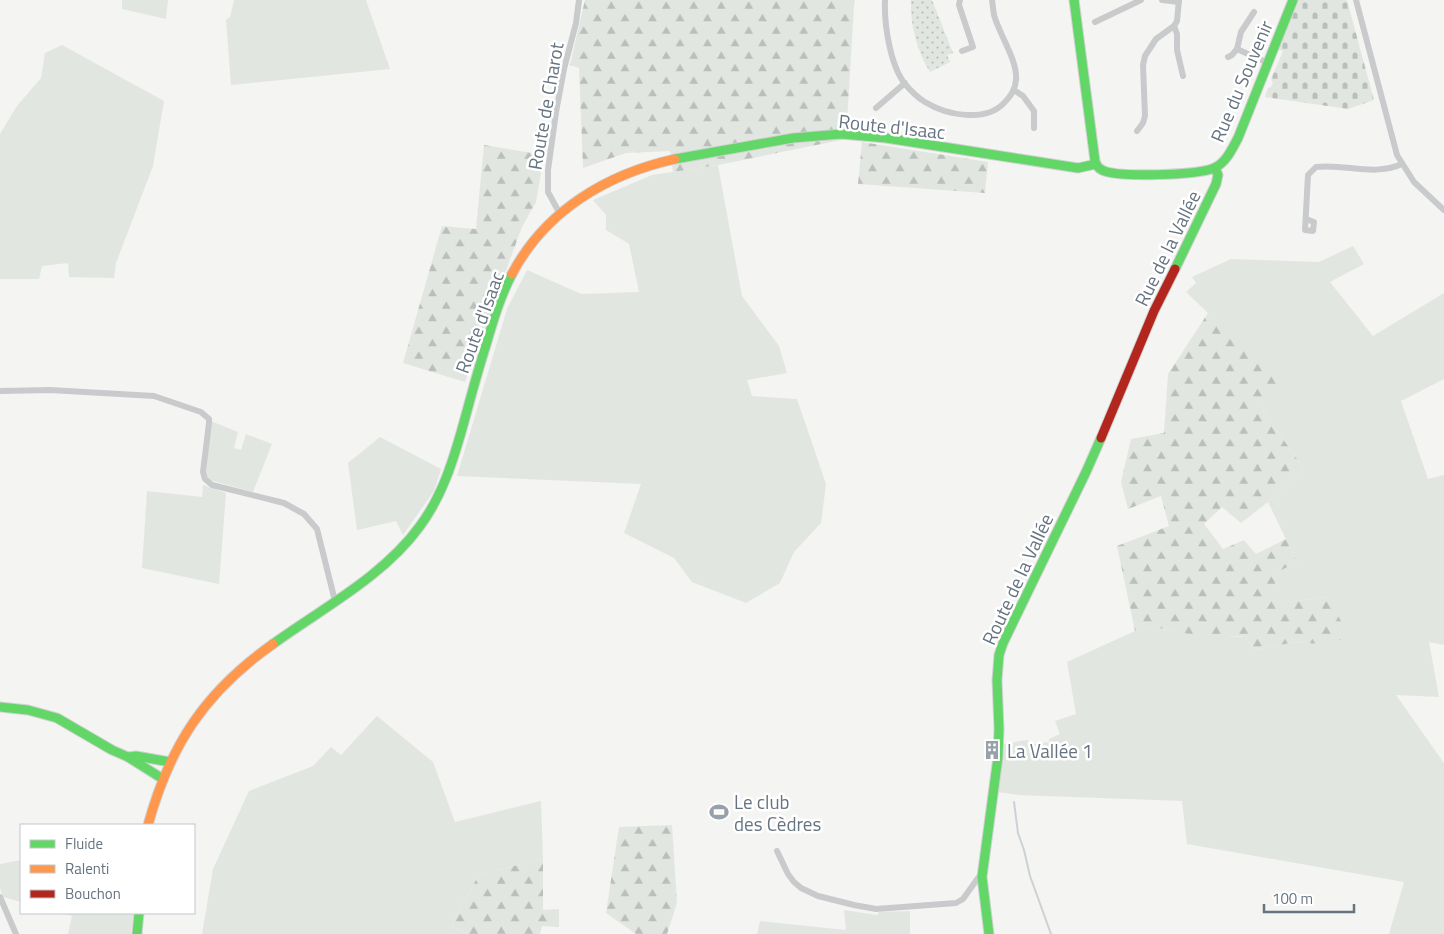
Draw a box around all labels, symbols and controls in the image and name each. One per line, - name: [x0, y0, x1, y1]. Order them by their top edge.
- street label: Rue du Souvenir: [1202, 15, 1280, 146]
- street label: Route de Charot: [520, 40, 571, 172]
- street label: Route d'Isaac: [837, 106, 947, 146]
- street label: Rue de la Vallée: [1126, 185, 1208, 311]
- street label: Route d'Isaac: [447, 267, 511, 377]
- street label: Route de la Vallée: [974, 509, 1060, 649]
- place label: La Vallée 1: [1007, 736, 1093, 765]
- building icon: La Vallée 1: [981, 739, 1003, 761]
- place label: Le club des Cèdres: [734, 787, 821, 838]
- sports icon: Le club des Cèdres: [708, 801, 730, 823]
- legend: [20, 824, 195, 914]
- text: Fluide: [65, 832, 103, 855]
- text: Ralenti: [65, 857, 109, 880]
- text: Bouchon: [65, 882, 121, 905]
- scale bar: [1264, 882, 1354, 914]
- text: 100 m: [1272, 887, 1313, 910]

